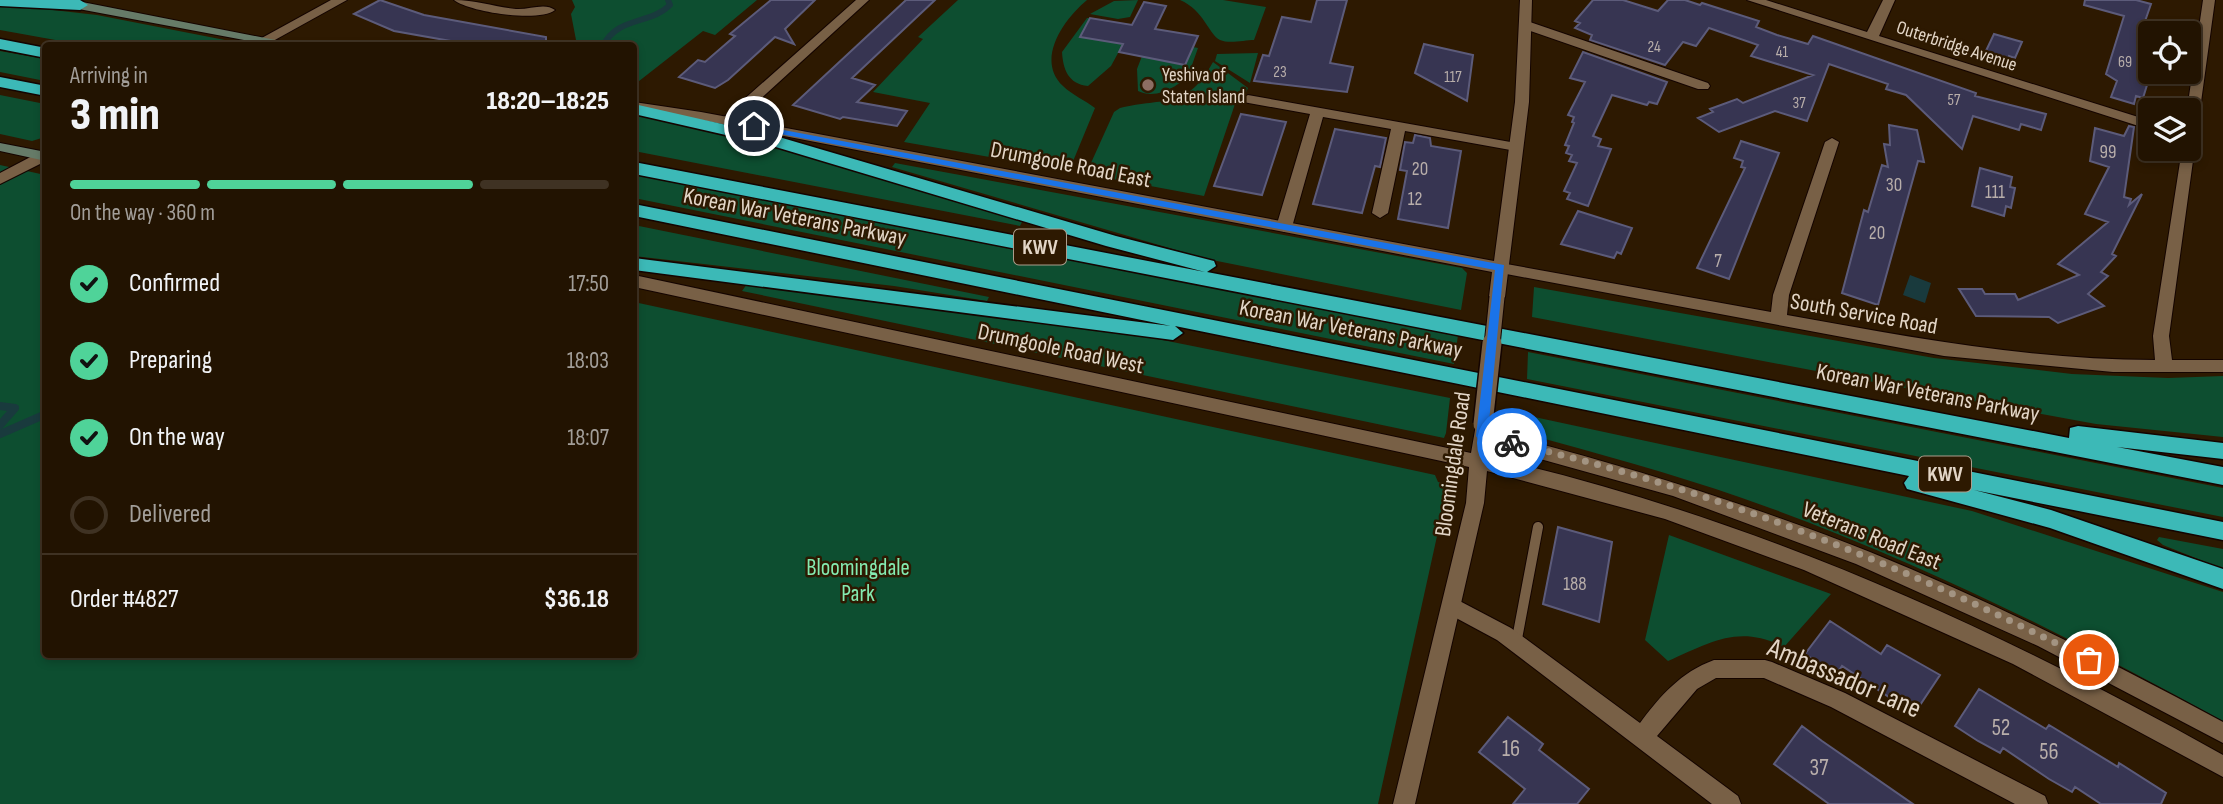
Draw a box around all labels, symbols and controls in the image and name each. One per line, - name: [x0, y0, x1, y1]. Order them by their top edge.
- street label: Outerbridge Avenue: [1893, 16, 2020, 77]
- map controls: [2138, 21, 2201, 161]
- button: locate: [2138, 21, 2201, 84]
- house number: 24: [1647, 38, 1661, 57]
- house number: 41: [1776, 43, 1789, 62]
- house number: 69: [2118, 53, 2132, 72]
- text: Arriving in: [70, 62, 148, 90]
- house number: 23: [1273, 63, 1287, 82]
- place label: Yeshiva of Staten Island: [1162, 64, 1245, 109]
- house number: 117: [1444, 68, 1462, 87]
- marker: Yeshiva of Staten Island: [1140, 77, 1156, 93]
- text: 18:20–18:25: [487, 86, 609, 117]
- text: 3 min: [70, 88, 160, 143]
- house number: 57: [1948, 91, 1961, 110]
- house number: 37: [1792, 94, 1806, 113]
- pin: [724, 96, 784, 156]
- button: layers: [2138, 98, 2201, 161]
- icon: home: [735, 107, 773, 145]
- street label: Drumgoole Road East: [988, 136, 1153, 194]
- house number: 99: [2100, 141, 2116, 164]
- house number: 20: [1412, 158, 1428, 181]
- house number: 30: [1886, 174, 1902, 197]
- house number: 111: [1985, 181, 2005, 204]
- street label: Korean War Veterans Parkway: [681, 182, 909, 252]
- house number: 12: [1408, 188, 1422, 211]
- text: On the way · 360 m: [70, 199, 215, 227]
- house number: 20: [1869, 222, 1885, 245]
- road number: KWV: [1014, 230, 1066, 264]
- house number: 7: [1714, 250, 1722, 273]
- icon: check: [70, 265, 108, 303]
- text: Confirmed: [129, 268, 220, 299]
- text: 17:50: [568, 270, 609, 298]
- street label: South Service Road: [1788, 287, 1940, 341]
- street label: Korean War Veterans Parkway: [1237, 294, 1465, 364]
- street label: Drumgoole Road West: [975, 318, 1146, 380]
- icon: check: [70, 342, 108, 380]
- text: Preparing: [129, 345, 212, 376]
- text: 18:03: [567, 347, 609, 375]
- street label: Korean War Veterans Parkway: [1814, 358, 2042, 428]
- street label: Bloomingdale Road: [1429, 390, 1477, 538]
- courier: [1477, 408, 1547, 478]
- icon: check: [70, 419, 108, 457]
- text: On the way: [129, 422, 225, 453]
- text: 18:07: [567, 424, 609, 452]
- icon: bike: [1493, 424, 1531, 462]
- road number: KWV: [1919, 456, 1971, 491]
- street label: Veterans Road East: [1798, 495, 1945, 576]
- text: Delivered: [129, 499, 211, 530]
- park label: Bloomingdale Park: [806, 554, 910, 608]
- house number: 188: [1563, 573, 1587, 596]
- text: Order #4827: [70, 584, 178, 615]
- text: $36.18: [544, 584, 609, 615]
- pin: [2059, 630, 2119, 690]
- street label: Ambassador Lane: [1762, 631, 1926, 726]
- icon: bag: [2070, 641, 2108, 679]
- house number: 52: [1992, 714, 2010, 742]
- house number: 16: [1502, 735, 1520, 763]
- house number: 56: [2039, 738, 2059, 766]
- house number: 37: [1810, 754, 1828, 782]

